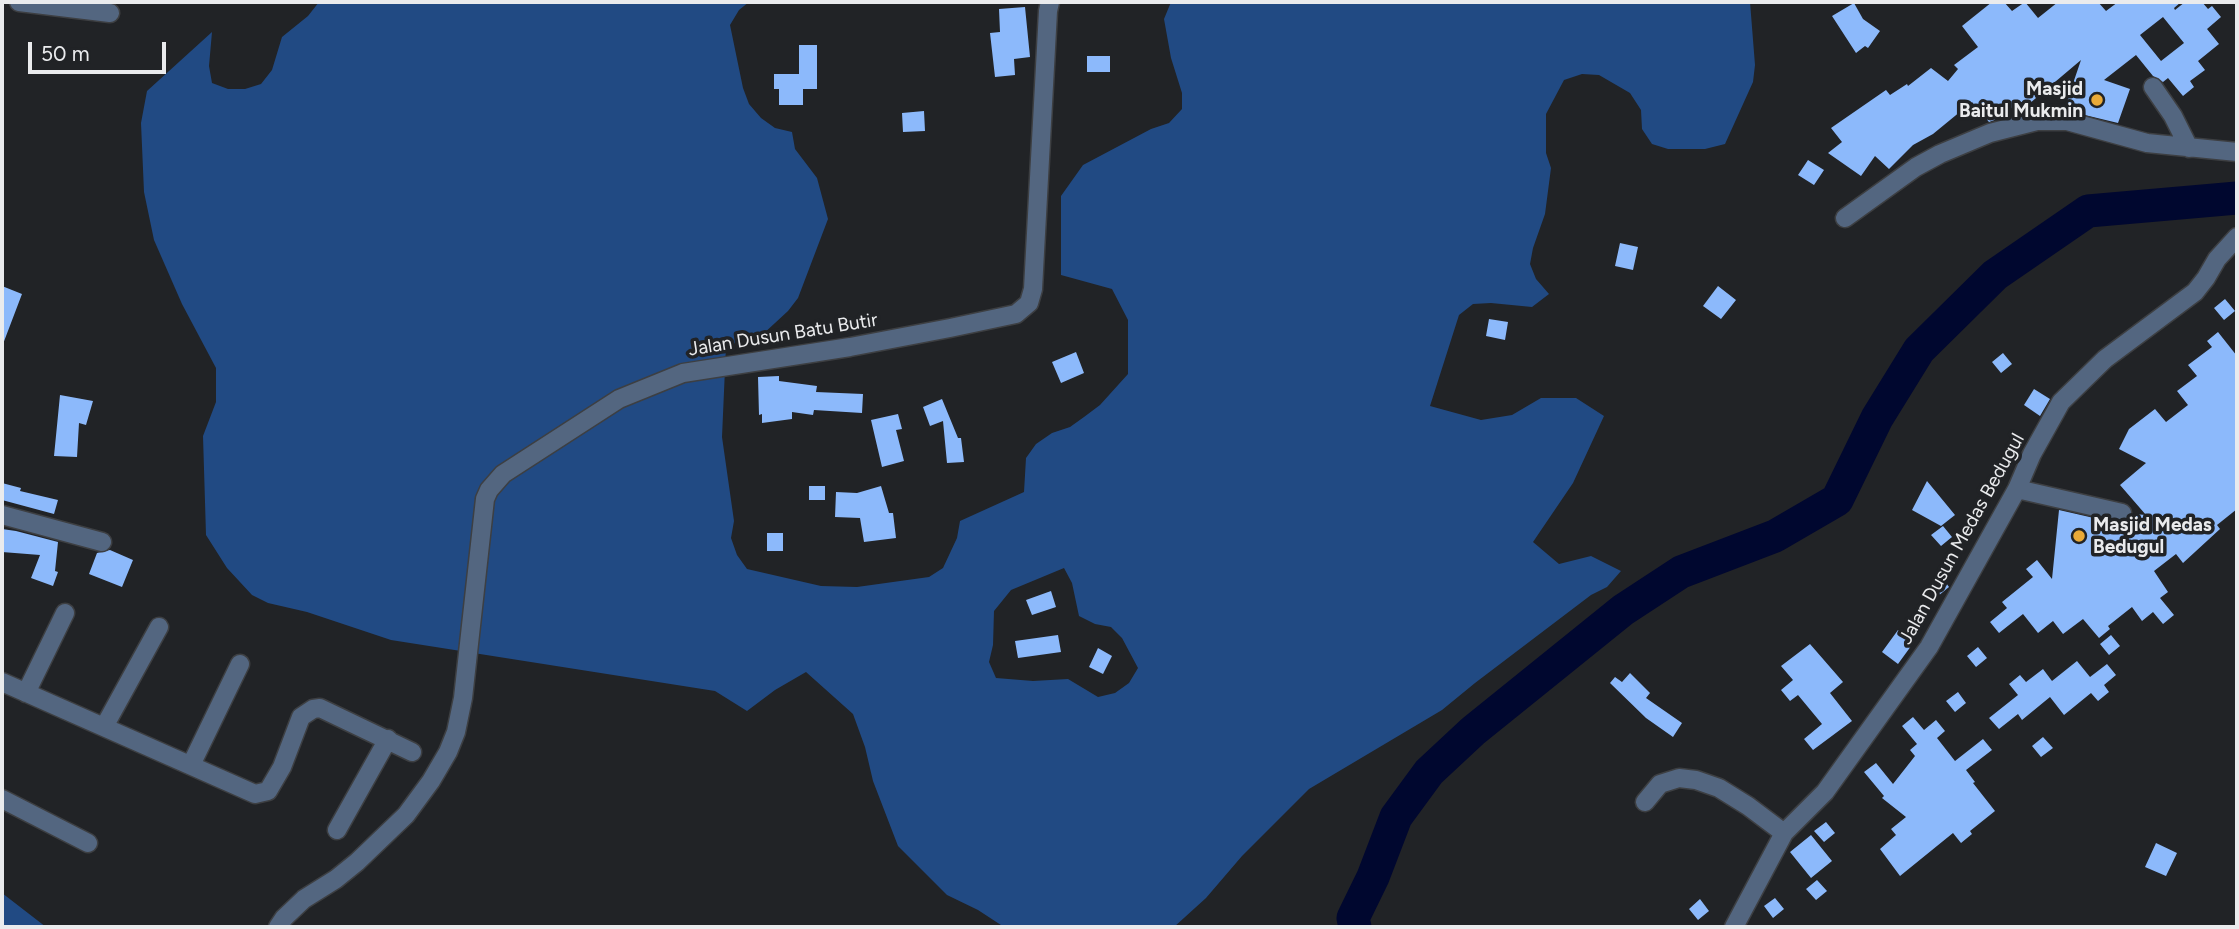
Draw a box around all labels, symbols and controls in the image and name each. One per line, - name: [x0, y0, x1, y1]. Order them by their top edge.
- scale bar: [32, 28, 170, 72]
- text: 50 m: [41, 41, 90, 66]
- place label: Masjid Baitul Mukmin: [1959, 78, 2083, 122]
- marker: Masjid Baitul Mukmin: [2089, 92, 2105, 108]
- street label: Jalan Dusun Batu Butir: [687, 309, 879, 361]
- street label: Jalan Dusun Medas Bedugul: [1894, 430, 2030, 648]
- place label: Masjid Medas Bedugul: [2093, 514, 2212, 558]
- marker: Masjid Medas Bedugul: [2071, 528, 2087, 544]

